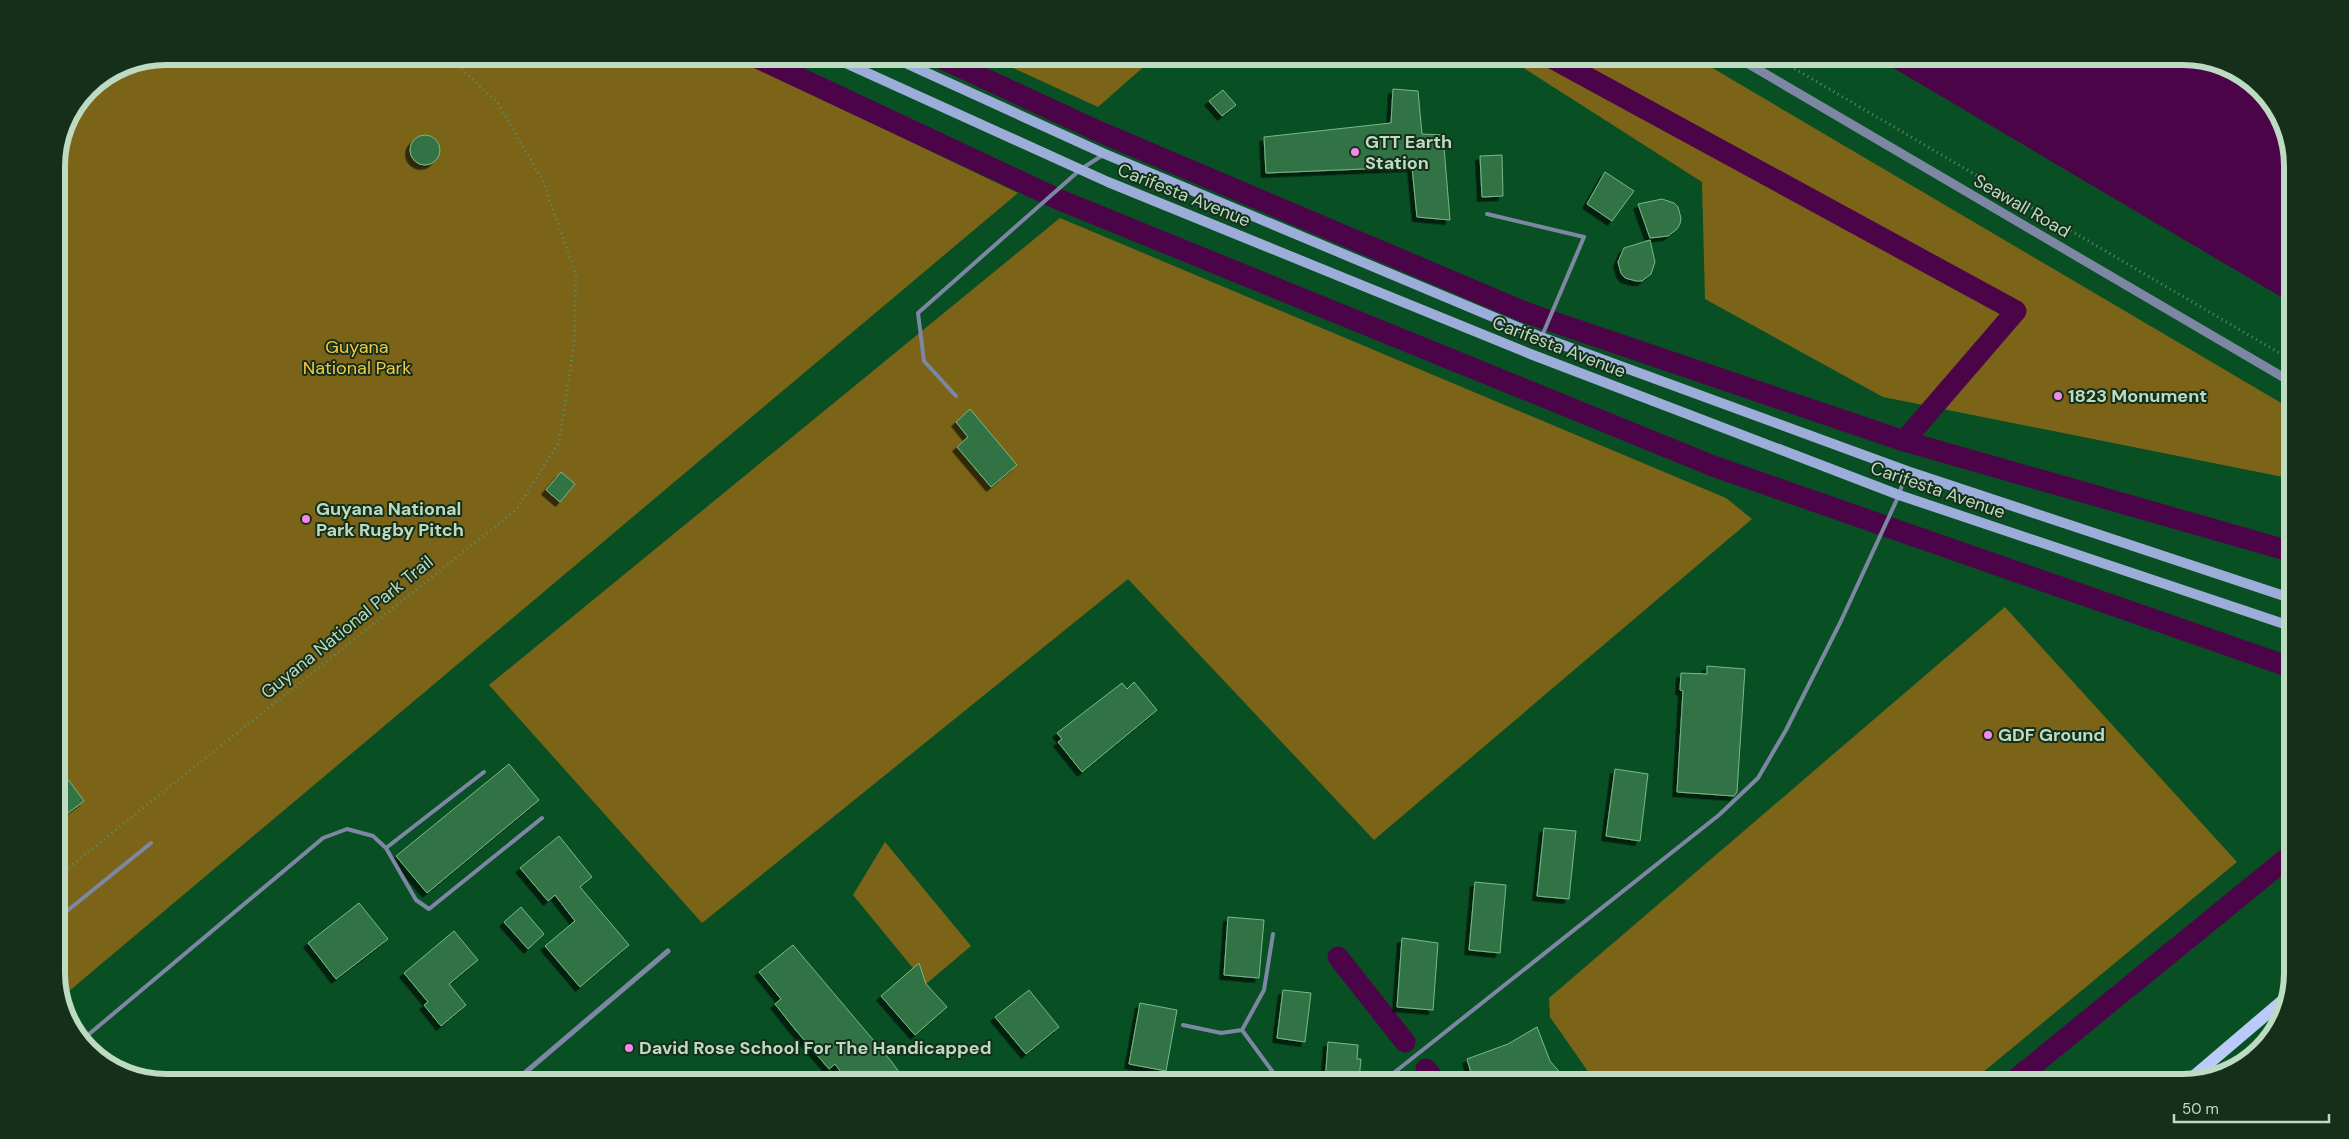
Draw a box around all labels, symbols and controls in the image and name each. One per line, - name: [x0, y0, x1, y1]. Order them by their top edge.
- place label: GTT Earth Station: [1365, 130, 1452, 175]
- marker: GTT Earth Station: [1349, 146, 1361, 158]
- street label: Carifesta Avenue: [1114, 157, 1254, 233]
- street label: Seawall Road: [1969, 169, 2075, 243]
- street label: Carifesta Avenue: [1489, 311, 1629, 383]
- park label: Guyana National Park: [303, 335, 411, 380]
- place label: 1823 Monument: [2068, 384, 2207, 408]
- marker: 1823 Monument: [2052, 390, 2064, 402]
- street label: Carifesta Avenue: [1867, 456, 2009, 524]
- place label: Guyana National Park Rugby Pitch: [316, 497, 464, 542]
- marker: Guyana National Park Rugby Pitch: [300, 513, 312, 525]
- street label: Guyana National Park Trail: [256, 550, 438, 704]
- place label: GDF Ground: [1998, 723, 2105, 747]
- marker: GDF Ground: [1982, 729, 1994, 741]
- place label: David Rose School For The Handicapped: [639, 1036, 991, 1060]
- marker: David Rose School For The Handicapped: [623, 1042, 635, 1054]
- scale bar: [2174, 1092, 2329, 1124]
- text: 50 m: [2182, 1099, 2219, 1119]

